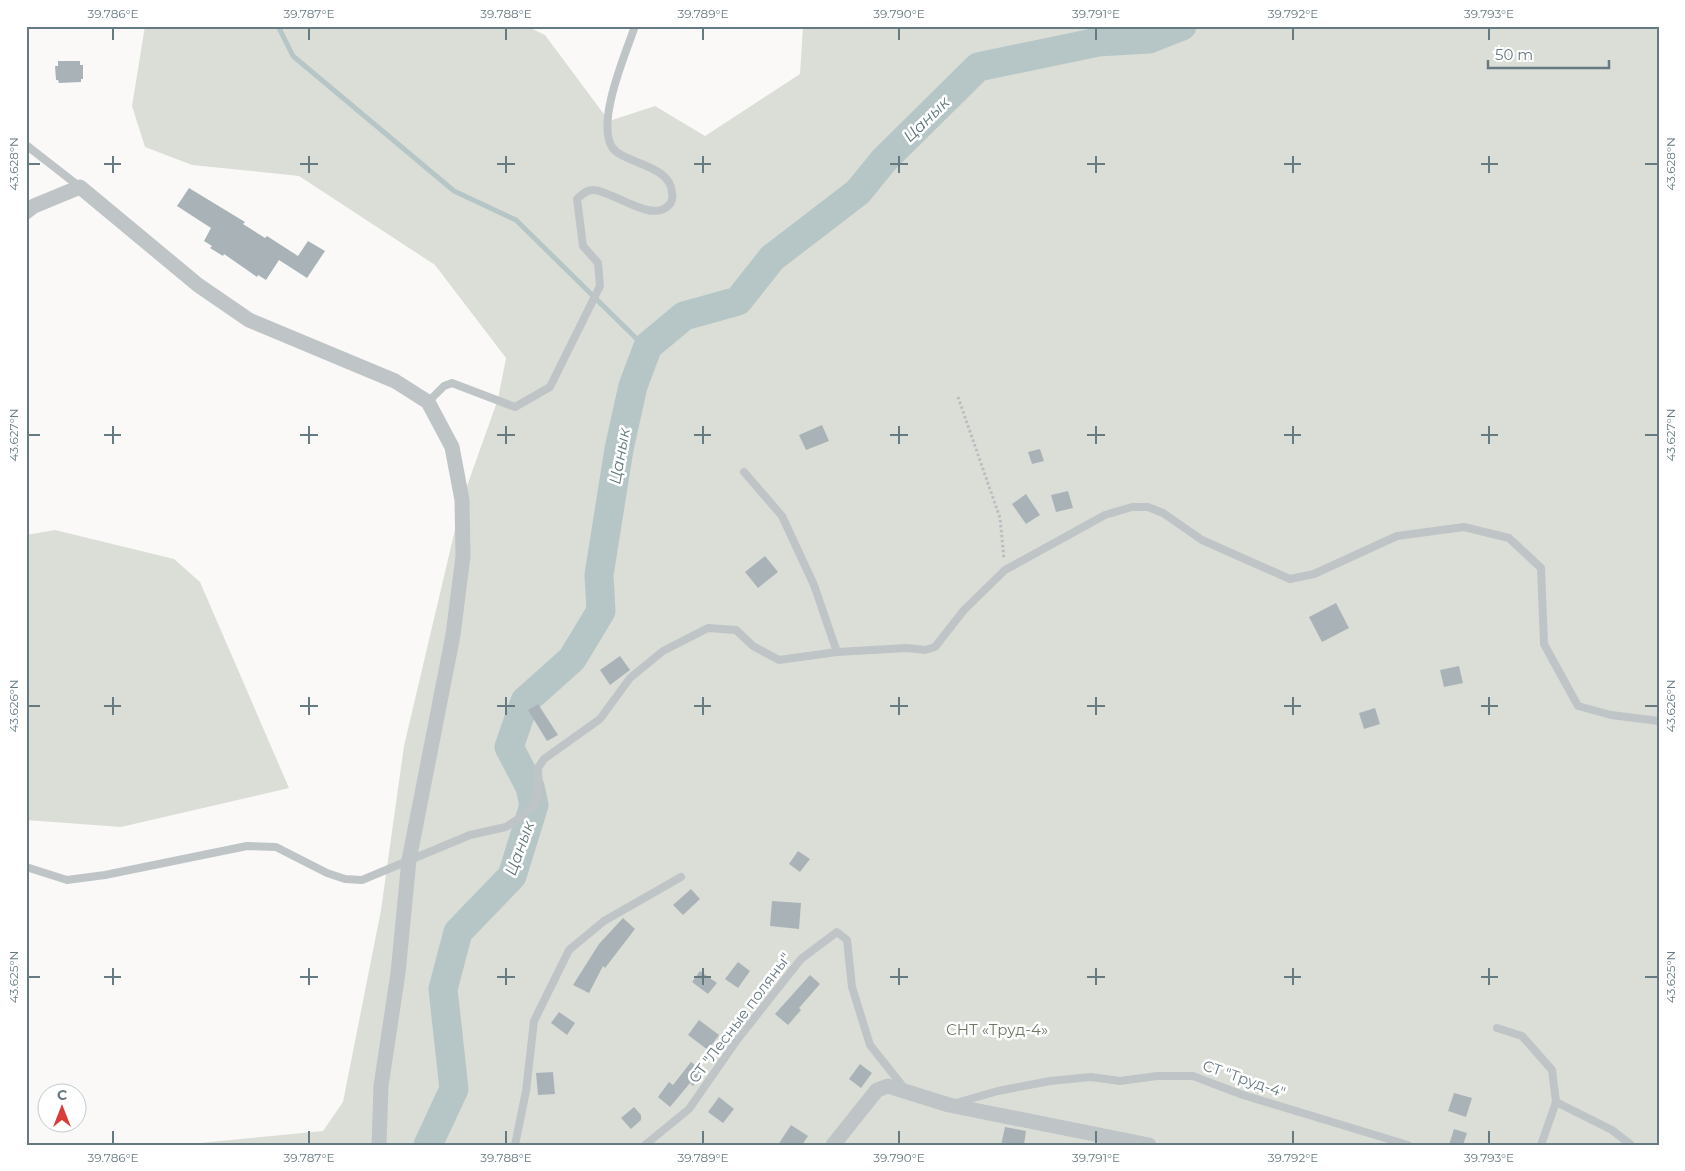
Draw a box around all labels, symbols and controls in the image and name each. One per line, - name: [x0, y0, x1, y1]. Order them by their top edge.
- text: 39.786°E: [88, 6, 138, 21]
- text: 39.787°E: [283, 6, 335, 21]
- text: 39.788°E: [480, 6, 532, 21]
- text: 39.789°E: [677, 6, 729, 21]
- text: 39.790°E: [873, 6, 925, 21]
- text: 39.791°E: [1072, 6, 1120, 21]
- text: 39.792°E: [1268, 6, 1318, 21]
- text: 39.793°E: [1464, 6, 1514, 21]
- scale bar: [1488, 38, 1609, 70]
- text: 50 m: [1495, 45, 1533, 64]
- water label: Цанык: [899, 92, 954, 146]
- text: 43.628°N: [6, 137, 21, 191]
- text: 43.628°N: [1663, 137, 1678, 191]
- text: 43.627°N: [6, 409, 21, 461]
- text: 43.627°N: [1663, 409, 1678, 461]
- water label: Цанык: [605, 426, 634, 486]
- text: 43.626°N: [6, 680, 21, 732]
- text: 43.626°N: [1663, 680, 1678, 732]
- water label: Цанык: [501, 818, 538, 878]
- street label: СТ "Лесные поляны": [684, 949, 795, 1087]
- text: 43.625°N: [6, 951, 21, 1003]
- text: 43.625°N: [1663, 951, 1678, 1003]
- park label: СНТ «Труд-4»: [946, 1020, 1048, 1039]
- street label: СТ "Труд-4": [1200, 1055, 1288, 1102]
- north arrow: [38, 1084, 88, 1134]
- text: С: [57, 1086, 67, 1104]
- text: 39.786°E: [88, 1150, 138, 1165]
- text: 39.787°E: [283, 1150, 335, 1165]
- text: 39.788°E: [480, 1150, 532, 1165]
- text: 39.789°E: [677, 1150, 729, 1165]
- text: 39.790°E: [873, 1150, 925, 1165]
- text: 39.791°E: [1072, 1150, 1120, 1165]
- text: 39.792°E: [1268, 1150, 1318, 1165]
- text: 39.793°E: [1464, 1150, 1514, 1165]

